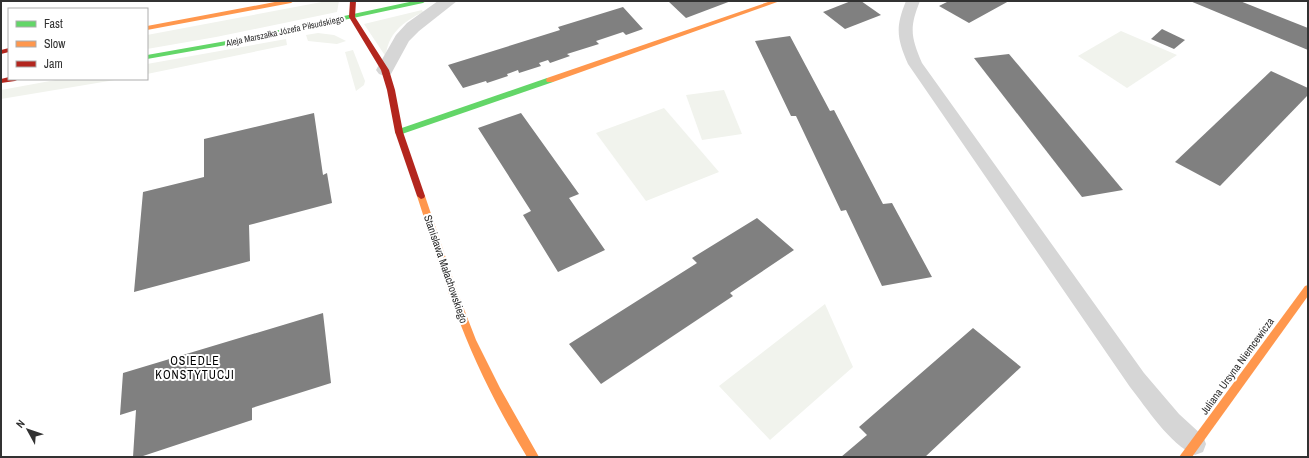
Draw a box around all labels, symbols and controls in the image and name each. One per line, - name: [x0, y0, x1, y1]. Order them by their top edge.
- legend: [8, 8, 148, 80]
- street label: Aleja Marszałka Józefa Piłsudskiego: [224, 13, 345, 50]
- text: Fast: [44, 16, 63, 32]
- text: Slow: [44, 36, 66, 52]
- text: Jam: [44, 56, 63, 72]
- street label: Stanisława Małachowskiego: [421, 213, 471, 325]
- street label: Juliana Ursyna Niemcewicza: [1197, 315, 1277, 417]
- district label: OSIEDLE KONSTYTUCJI: [155, 353, 235, 383]
- north arrow: [8, 410, 48, 450]
- text: N: [13, 417, 28, 431]

